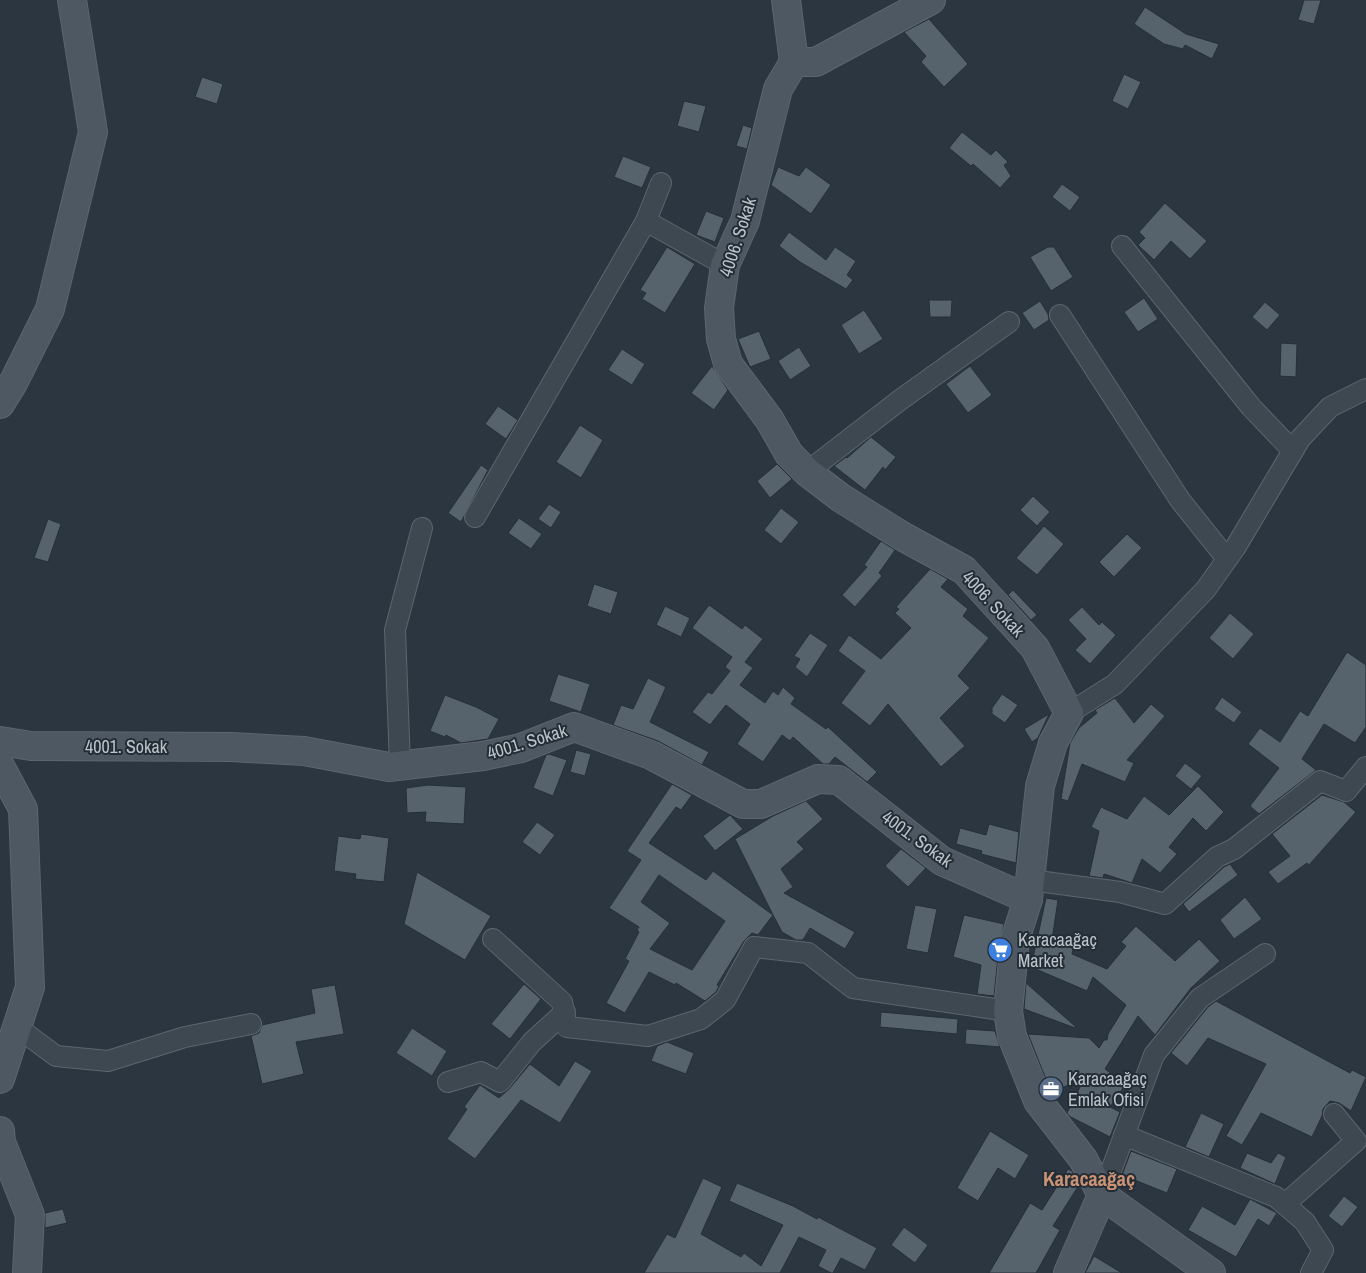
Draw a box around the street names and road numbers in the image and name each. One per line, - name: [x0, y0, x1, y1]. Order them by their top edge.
- street label: 4006. Sokak: [713, 193, 762, 280]
- street label: 4006. Sokak: [956, 565, 1031, 643]
- street label: 4001. Sokak: [484, 717, 570, 765]
- street label: 4001. Sokak: [85, 734, 168, 759]
- street label: 4001. Sokak: [877, 804, 958, 873]

